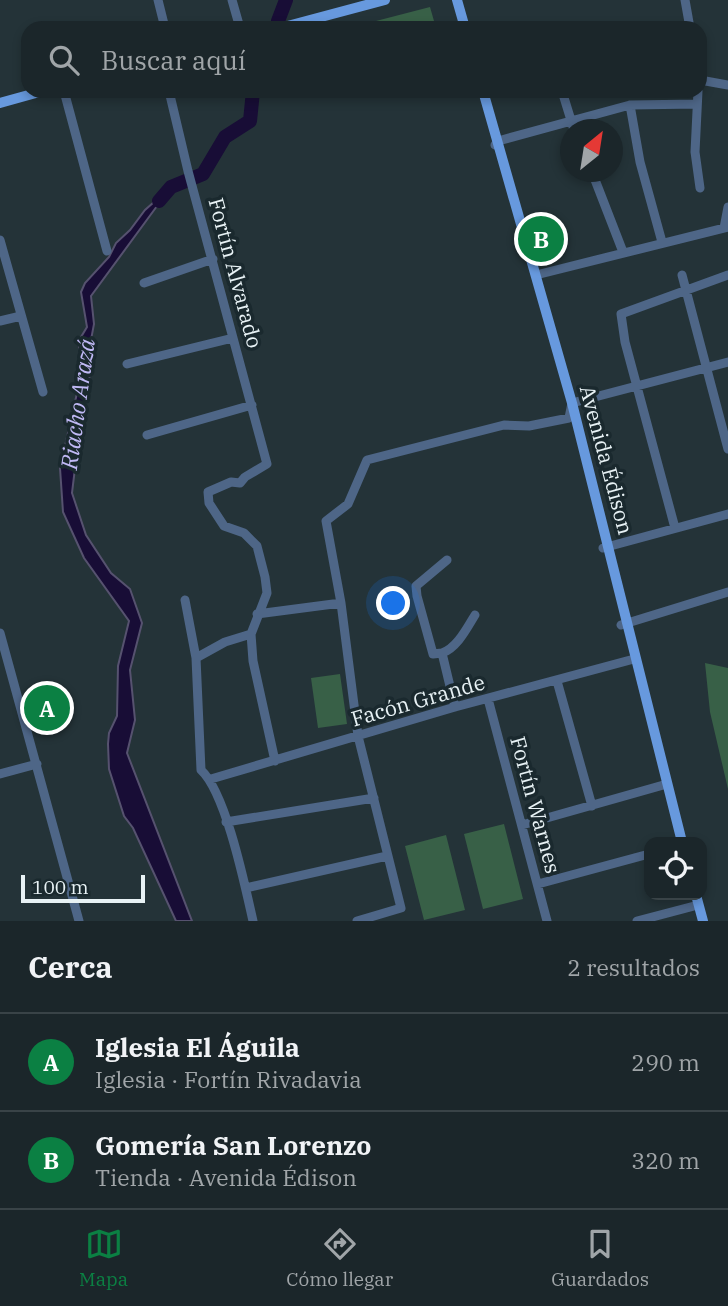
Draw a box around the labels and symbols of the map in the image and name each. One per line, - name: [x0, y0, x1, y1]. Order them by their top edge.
- north arrow: [560, 119, 623, 182]
- street label: Fortín Alvarado: [202, 195, 269, 351]
- pin: B: [518, 213, 564, 265]
- water label: Riacho Arazá: [53, 336, 101, 472]
- street label: Avenida Édison: [574, 382, 640, 537]
- your location: [376, 586, 410, 620]
- street label: Facón Grande: [348, 668, 488, 733]
- pin: A: [24, 682, 70, 734]
- street label: Fortín Warnes: [504, 733, 568, 876]
- scale bar: [21, 872, 145, 904]

